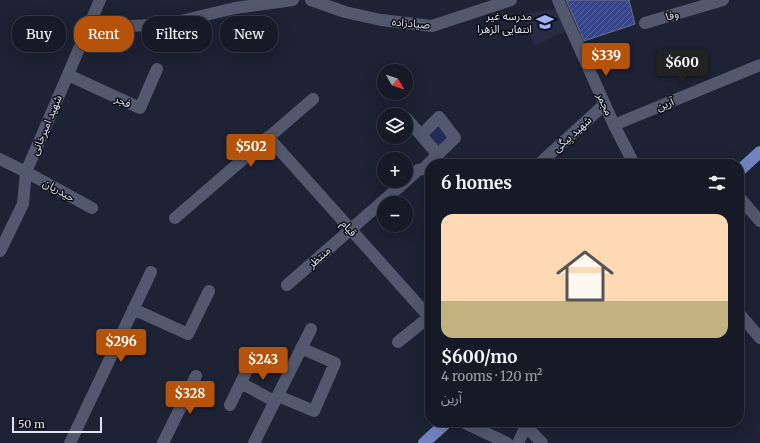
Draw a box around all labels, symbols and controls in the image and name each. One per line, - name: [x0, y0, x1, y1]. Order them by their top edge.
- street label: وفا: [664, 6, 680, 24]
- place label: مدرسه غیر انتفایی الزهرا: [477, 9, 532, 36]
- school or university icon: مدرسه غیر انتفایی الزهرا: [535, 12, 555, 32]
- street label: صیادزاده: [391, 14, 431, 32]
- chip: Buy: [12, 16, 66, 52]
- chip: Rent: [74, 16, 134, 52]
- chip: Filters: [142, 16, 212, 52]
- chip: New: [220, 16, 278, 52]
- pin: $339: [582, 43, 630, 77]
- text: $339: [591, 47, 621, 64]
- pin: $600: [658, 50, 706, 84]
- text: $600: [665, 54, 699, 71]
- north arrow: [377, 64, 413, 100]
- map controls: [377, 64, 413, 232]
- street label: مجمر: [593, 90, 616, 118]
- street label: فجر: [112, 91, 133, 111]
- street label: شهید امیرخانی: [27, 93, 65, 157]
- street label: آرین: [654, 94, 677, 114]
- button: layers: [377, 108, 413, 144]
- street label: شهید بِیگی: [550, 113, 595, 156]
- pin: $502: [227, 134, 275, 168]
- text: $502: [235, 138, 267, 155]
- button: +: [377, 152, 413, 188]
- text: 6 homes: [441, 172, 512, 194]
- icon: filters: [706, 172, 728, 194]
- street label: حیدریان: [41, 176, 78, 205]
- button: −: [377, 196, 413, 232]
- street label: قیام: [337, 217, 360, 240]
- icon: home: [549, 240, 621, 312]
- street label: منتظر: [304, 243, 334, 271]
- pin: $296: [97, 329, 145, 363]
- text: $296: [105, 333, 137, 350]
- text: $600/mo: [441, 346, 517, 368]
- pin: $243: [239, 347, 287, 381]
- text: $243: [248, 351, 278, 368]
- text: 4 rooms · 120 m²: [441, 368, 542, 385]
- pin: $328: [166, 381, 214, 415]
- text: $328: [175, 385, 205, 402]
- text: آرین: [441, 390, 462, 407]
- scale bar: [12, 415, 102, 434]
- text: 50 m: [18, 417, 45, 431]

